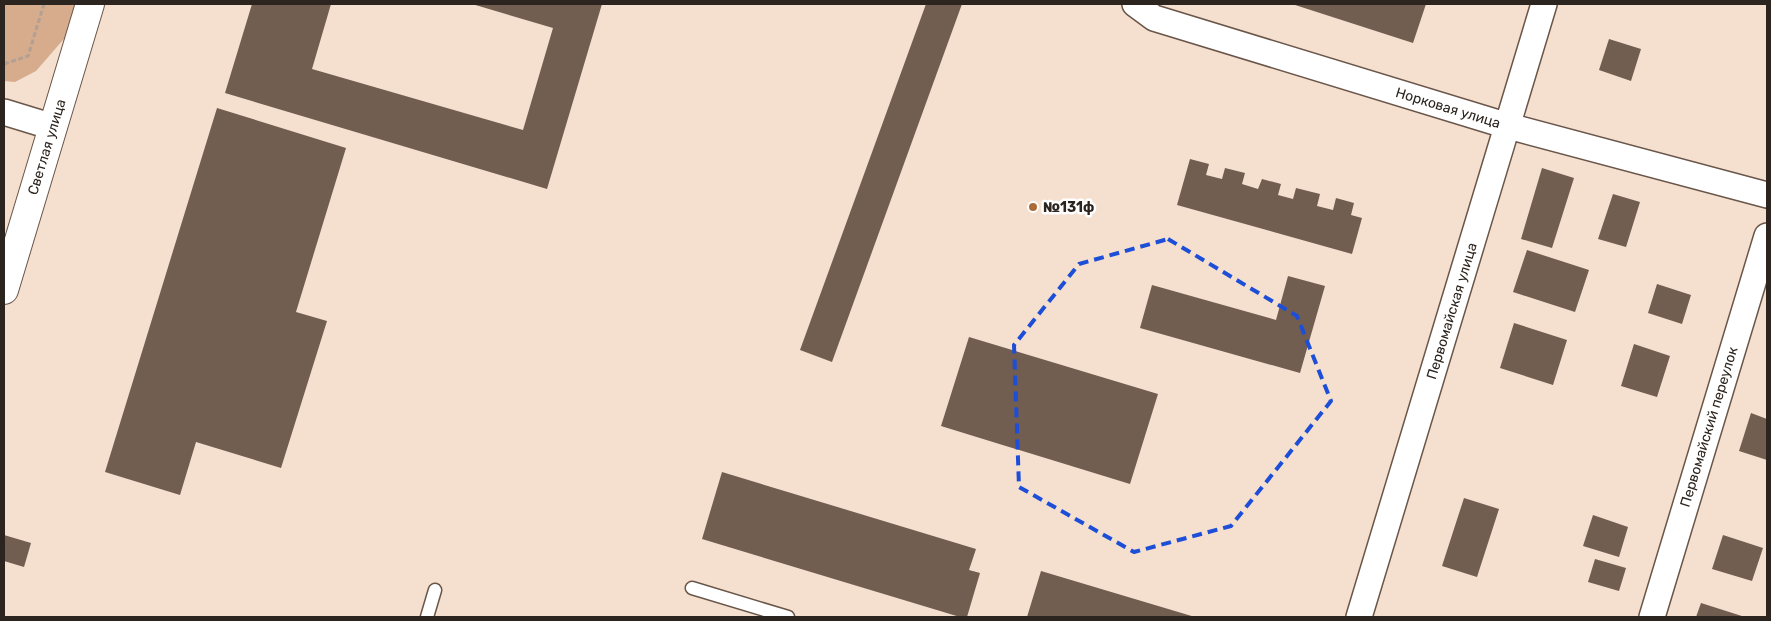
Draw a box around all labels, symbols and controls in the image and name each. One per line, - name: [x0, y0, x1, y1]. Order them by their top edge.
- street label: Норковая улица: [1394, 84, 1502, 132]
- street label: Светлая улица: [24, 97, 70, 197]
- place label: №131ф: [1043, 199, 1094, 216]
- marker: №131ф: [1027, 201, 1039, 213]
- street label: Первомайская улица: [1423, 241, 1481, 381]
- street label: Первомайский переулок: [1677, 344, 1742, 509]

